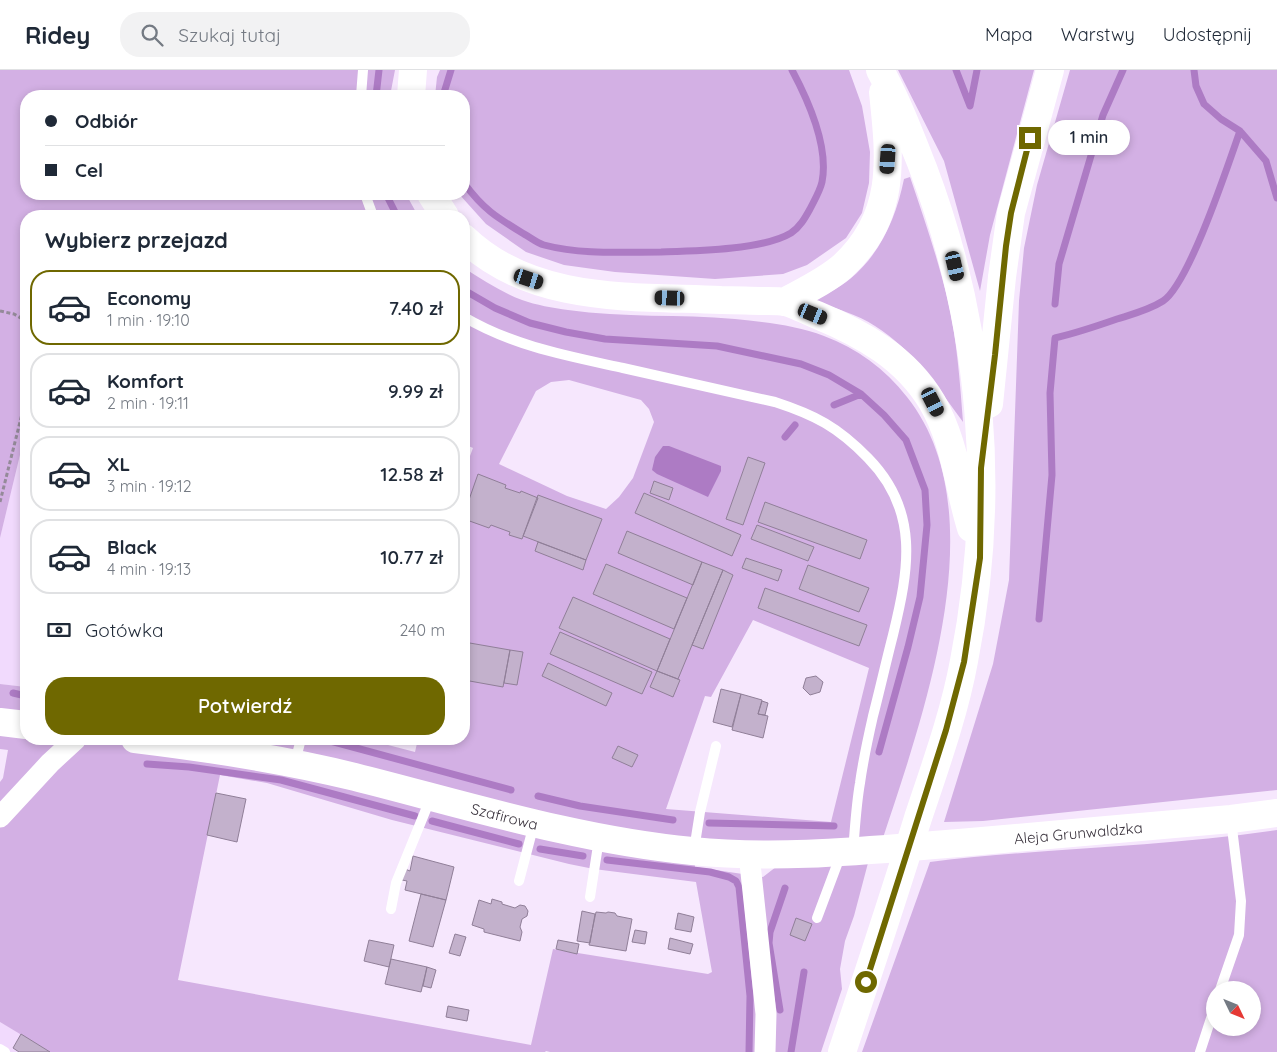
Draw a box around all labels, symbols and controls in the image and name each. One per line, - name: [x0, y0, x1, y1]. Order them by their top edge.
- search box: [120, 12, 470, 57]
- text: Ridey: [25, 20, 90, 50]
- icon: search: [138, 21, 166, 49]
- text: Szukaj tutaj: [178, 23, 281, 47]
- text: Mapa: [985, 23, 1033, 46]
- text: Warstwy: [1061, 23, 1135, 46]
- text: Udostępnij: [1163, 23, 1252, 46]
- text: Odbiór: [75, 109, 138, 133]
- callout: 1 min: [1048, 120, 1130, 156]
- route end: [1019, 127, 1041, 149]
- text: 1 min: [1070, 127, 1108, 147]
- car: [879, 144, 896, 174]
- text: Cel: [75, 158, 103, 182]
- text: Wybierz przejazd: [45, 226, 228, 254]
- car: [944, 250, 965, 282]
- car: [512, 267, 545, 291]
- icon: car: [47, 285, 92, 330]
- text: Economy: [107, 286, 191, 310]
- car: [654, 290, 685, 306]
- text: 7.40 zł: [389, 296, 443, 320]
- car: [796, 301, 829, 327]
- text: 1 min · 19:10: [107, 310, 190, 330]
- icon: car: [47, 368, 92, 413]
- text: Komfort: [107, 369, 184, 393]
- text: 9.99 zł: [388, 379, 443, 403]
- car: [919, 385, 946, 419]
- text: 2 min · 19:11: [107, 393, 189, 413]
- icon: car: [47, 451, 92, 496]
- text: XL: [107, 452, 130, 476]
- text: 12.58 zł: [380, 462, 443, 486]
- text: 3 min · 19:12: [107, 476, 192, 496]
- icon: car: [47, 534, 92, 579]
- text: Black: [107, 535, 157, 559]
- text: 10.77 zł: [380, 545, 443, 569]
- text: 4 min · 19:13: [107, 559, 191, 579]
- icon: cash: [45, 616, 73, 644]
- text: Gotówka: [85, 618, 164, 642]
- text: 240 m: [399, 620, 445, 640]
- button: Potwierdź: [45, 677, 445, 735]
- street label: Szafirowa: [469, 798, 540, 833]
- street label: Aleja Grunwaldzka: [1013, 817, 1143, 848]
- route start: [855, 971, 877, 993]
- north arrow: [1206, 981, 1261, 1036]
- map controls: [1206, 981, 1261, 1036]

